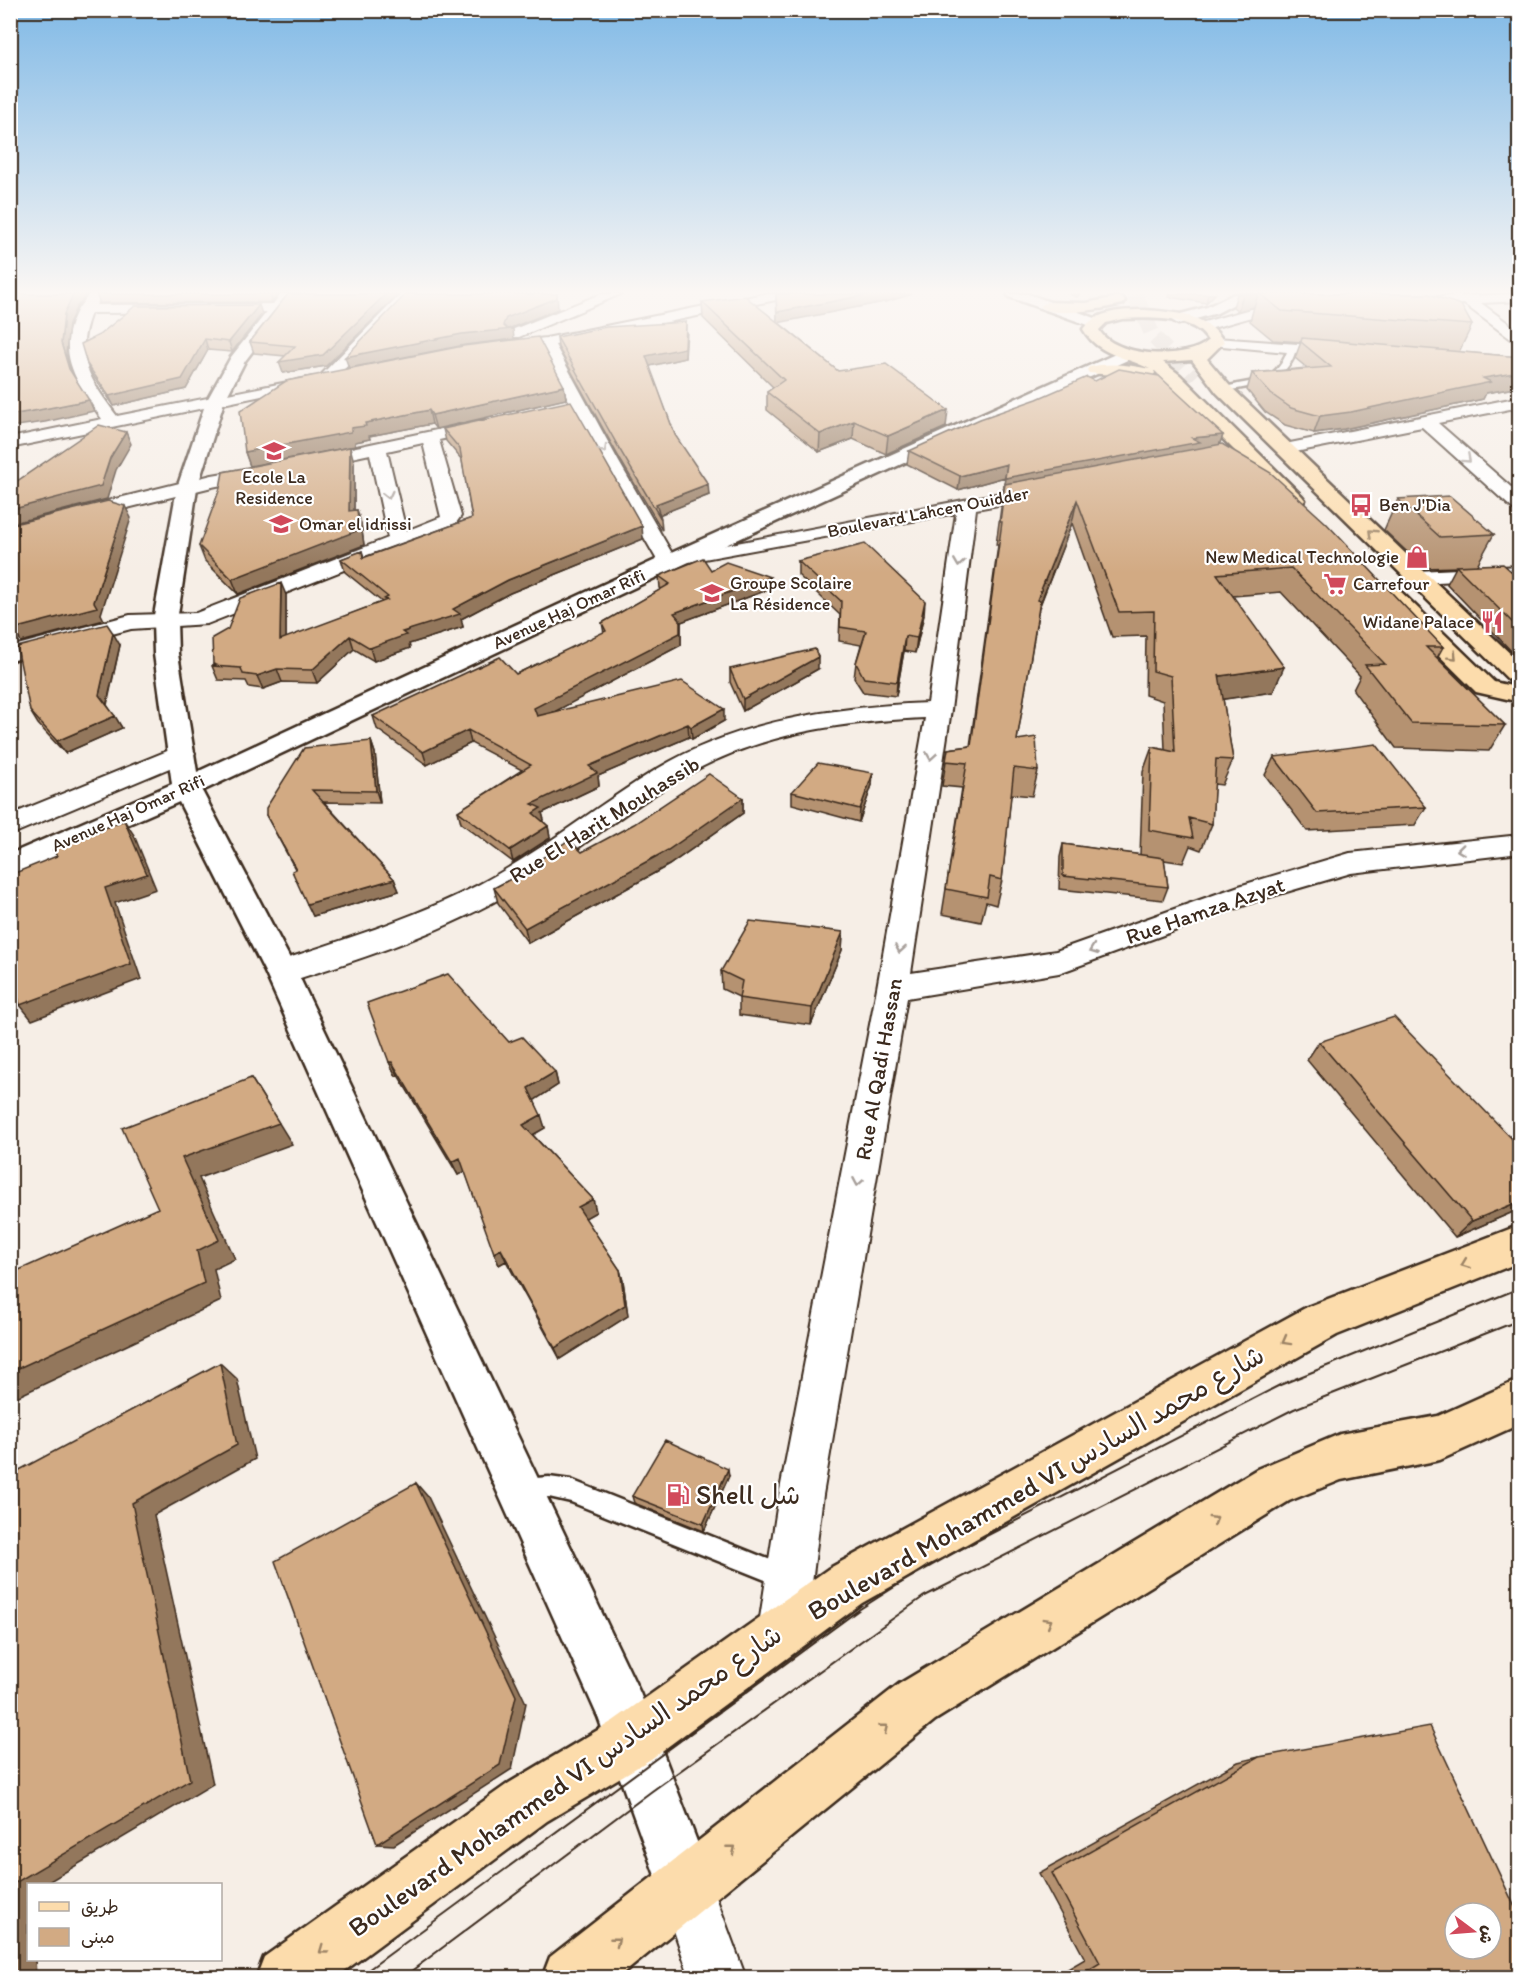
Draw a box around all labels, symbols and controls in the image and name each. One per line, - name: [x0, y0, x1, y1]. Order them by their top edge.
- school or university icon: Ecole La Residence: [261, 438, 287, 464]
- one-way arrow: [596, 443, 607, 454]
- one-way arrow: [1461, 452, 1471, 463]
- place label: Ecole La Residence: [235, 466, 313, 509]
- street label: Boulevard Lahcen Ouidder: [825, 482, 1031, 542]
- one-way arrow: [381, 490, 394, 500]
- bus stop icon: Ben J'Dia: [1348, 492, 1374, 518]
- place label: Ben J'Dia: [1379, 494, 1452, 516]
- school or university icon: Omar el idrissi: [268, 511, 294, 537]
- place label: Omar el idrissi: [299, 513, 412, 535]
- one-way arrow: [1369, 530, 1380, 541]
- shop icon: New Medical Technologie: [1404, 544, 1430, 570]
- place label: New Medical Technologie: [1205, 546, 1399, 568]
- one-way arrow: [954, 559, 966, 568]
- street label: Avenue Haj Omar Rifi: [489, 564, 649, 654]
- supermarket icon: Carrefour: [1322, 571, 1348, 597]
- place label: Groupe Scolaire La Résidence: [730, 572, 852, 615]
- place label: Carrefour: [1353, 573, 1430, 595]
- school or university icon: Groupe Scolaire La Résidence: [699, 580, 725, 606]
- restaurant icon: Widane Palace: [1479, 609, 1505, 635]
- place label: Widane Palace: [1363, 611, 1474, 633]
- one-way arrow: [1446, 648, 1457, 659]
- street label: Rue El Harit Mouhassib: [504, 750, 704, 889]
- one-way arrow: [926, 752, 938, 761]
- street label: Avenue Haj Omar Rifi: [48, 769, 208, 857]
- one-way arrow: [1457, 843, 1466, 856]
- street label: Rue Hamza Azyat: [1122, 871, 1288, 950]
- one-way arrow: [1088, 942, 1098, 955]
- one-way arrow: [894, 944, 906, 953]
- street label: Rue Al Qadi Hassan: [849, 976, 908, 1162]
- one-way arrow: [852, 1177, 865, 1187]
- one-way arrow: [1460, 1257, 1471, 1270]
- one-way arrow: [1282, 1334, 1292, 1345]
- street label: Boulevard Mohammed VI شارع محمد السادس: [802, 1338, 1271, 1630]
- place label: Shell شل: [696, 1478, 800, 1511]
- fuel station icon: Shell شل: [665, 1482, 691, 1508]
- one-way arrow: [1208, 1516, 1218, 1528]
- street label: Boulevard Mohammed VI شارع محمد السادس: [342, 1617, 790, 1946]
- one-way arrow: [1042, 1617, 1052, 1629]
- one-way arrow: [878, 1724, 889, 1735]
- one-way arrow: [725, 1846, 736, 1857]
- legend: [27, 1883, 222, 1961]
- text: طريق: [81, 1896, 119, 1918]
- north arrow: [1443, 1901, 1503, 1961]
- text: ش: [1475, 1924, 1498, 1946]
- text: مبنى: [81, 1926, 115, 1948]
- one-way arrow: [610, 1938, 621, 1949]
- one-way arrow: [319, 1943, 330, 1954]

